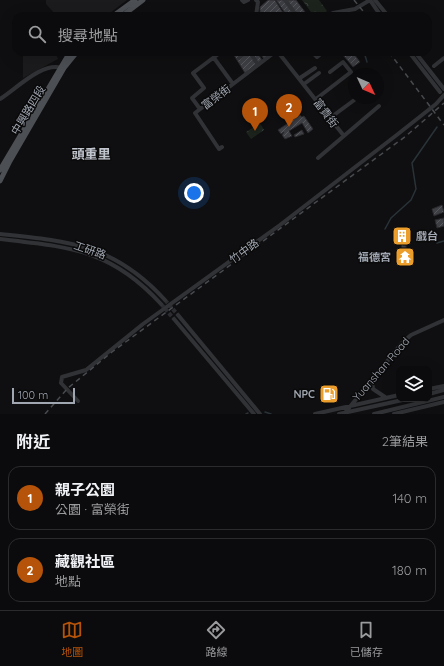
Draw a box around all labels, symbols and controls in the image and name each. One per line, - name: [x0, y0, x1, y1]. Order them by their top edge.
- search box: [12, 12, 432, 56]
- icon: search: [26, 23, 48, 45]
- text: 搜尋地點: [58, 26, 118, 45]
- north arrow: [348, 68, 384, 104]
- street label: 富榮街: [199, 81, 233, 113]
- street label: 中興路四段: [8, 83, 48, 137]
- pin: 2: [276, 94, 302, 127]
- street label: 富貴街: [310, 96, 342, 130]
- pin: 1: [242, 98, 268, 131]
- district label: 頭重里: [71, 146, 111, 162]
- your location: [184, 183, 204, 203]
- building icon: 戲台: [391, 225, 413, 247]
- place label: 戲台: [416, 229, 438, 243]
- street label: 竹中路: [227, 236, 261, 266]
- street label: 工研路: [72, 238, 108, 262]
- temple icon: 福德宮: [394, 246, 416, 268]
- place label: 福德宮: [358, 250, 391, 264]
- street label: Yuanshan Road: [349, 334, 413, 404]
- map controls: [396, 366, 432, 402]
- button: layers: [396, 366, 432, 402]
- fuel station icon: NPC: [318, 383, 340, 405]
- scale bar: [12, 386, 75, 405]
- place label: NPC: [293, 387, 315, 401]
- text: 100 m: [18, 388, 48, 402]
- text: 附近: [16, 431, 50, 452]
- text: 2筆結果: [382, 433, 428, 449]
- text: 親子公園: [55, 480, 115, 499]
- text: 1: [27, 490, 33, 506]
- text: 140 m: [392, 490, 427, 506]
- text: 公園 · 富榮街: [55, 501, 130, 517]
- text: 藏觀社區: [55, 552, 115, 571]
- text: 2: [26, 562, 34, 578]
- text: 180 m: [392, 562, 427, 578]
- text: 地點: [55, 573, 81, 589]
- tab: 地圖: [61, 619, 83, 659]
- tab: 路線: [205, 619, 227, 659]
- tab: 已儲存: [350, 619, 383, 659]

